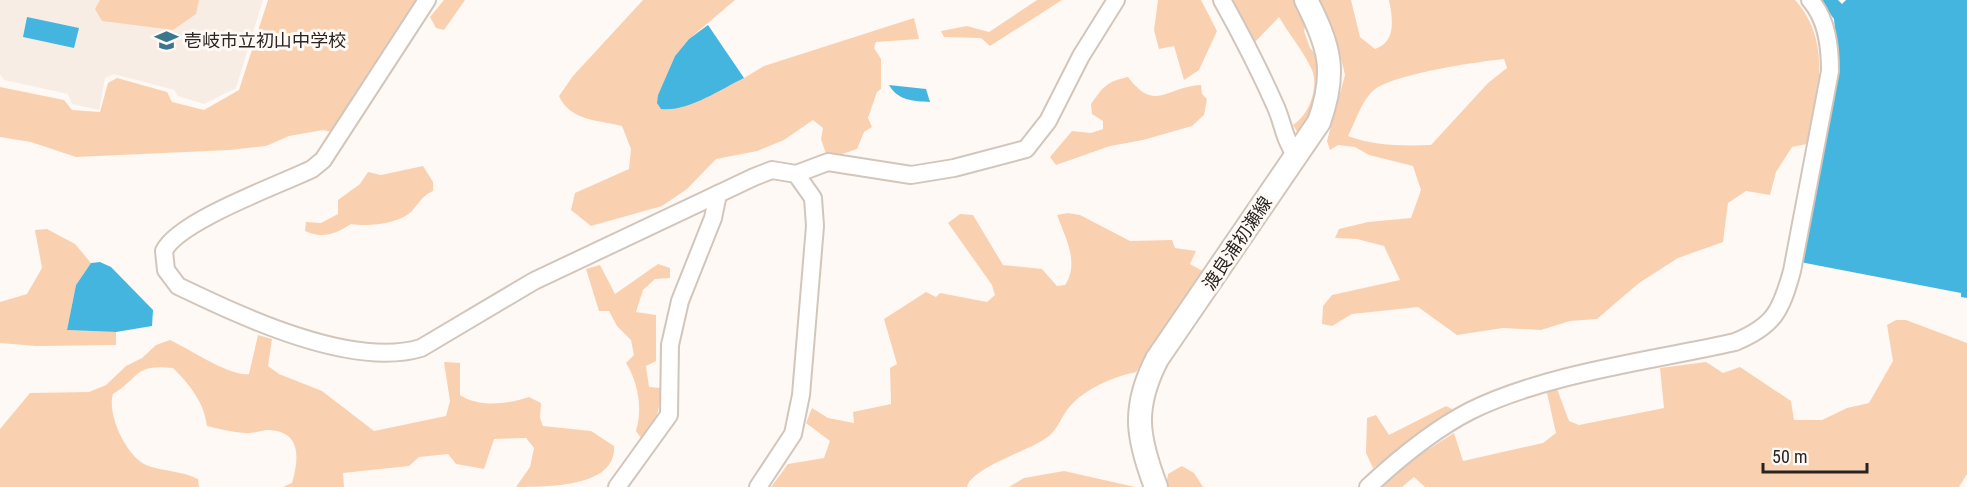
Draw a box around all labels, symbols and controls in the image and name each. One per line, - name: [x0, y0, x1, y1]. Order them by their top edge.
- school or university icon: 壱岐市立初山中学校: [153, 27, 179, 53]
- place label: 壱岐市立初山中学校: [184, 30, 346, 51]
- street label: 渡良浦初瀬線: [1198, 192, 1276, 294]
- scale bar: [1763, 436, 1866, 474]
- text: 50 m: [1772, 446, 1807, 467]

